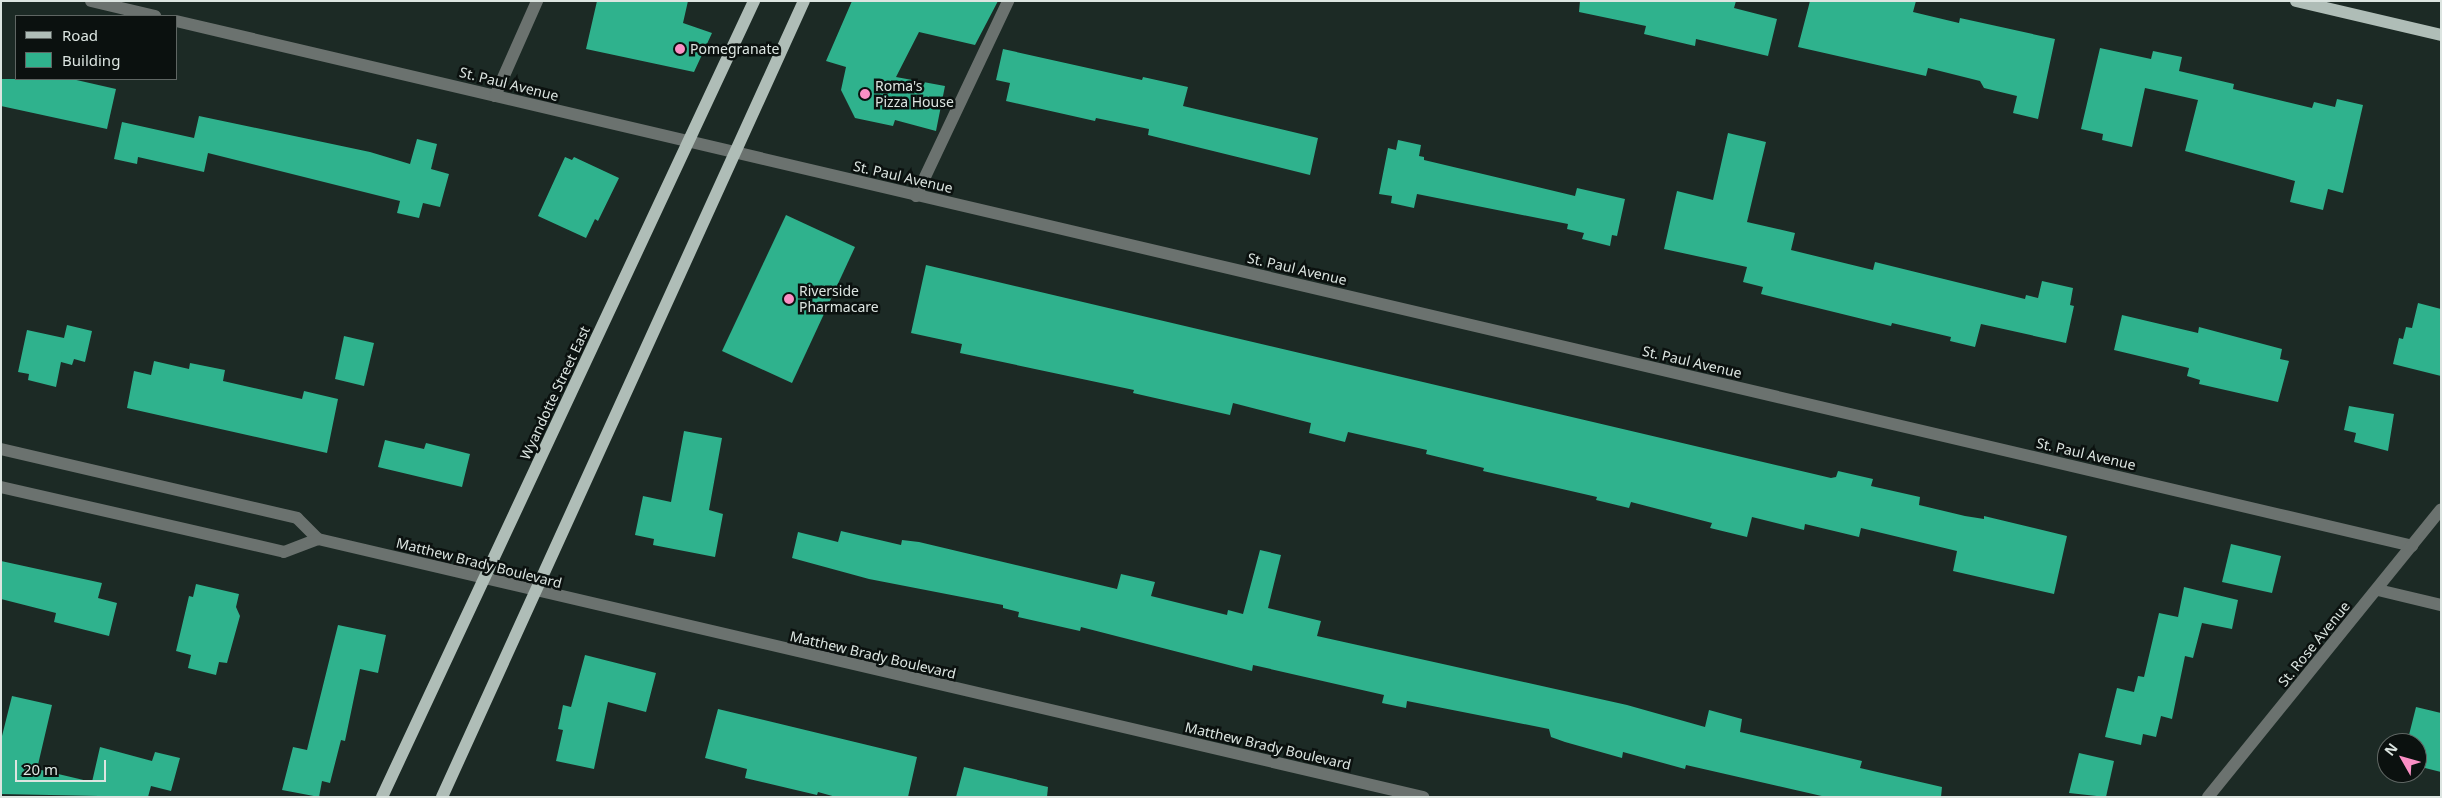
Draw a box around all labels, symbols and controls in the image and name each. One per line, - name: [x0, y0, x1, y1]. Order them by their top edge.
- legend: [15, 15, 178, 80]
- text: Road: [62, 25, 98, 45]
- place label: Pomegranate: [690, 41, 779, 57]
- marker: Pomegranate: [674, 43, 686, 55]
- text: Building: [62, 50, 120, 70]
- street label: St. Paul Avenue: [458, 64, 560, 104]
- place label: Roma's Pizza House: [875, 78, 954, 110]
- marker: Roma's Pizza House: [859, 88, 871, 100]
- street label: St. Paul Avenue: [852, 157, 954, 197]
- street label: St. Paul Avenue: [1246, 249, 1348, 289]
- place label: Riverside Pharmacare: [799, 283, 879, 316]
- marker: Riverside Pharmacare: [783, 293, 795, 305]
- street label: Wyandotte Street East: [517, 324, 593, 462]
- street label: St. Paul Avenue: [1641, 342, 1743, 382]
- street label: St. Paul Avenue: [2035, 434, 2137, 474]
- street label: Matthew Brady Boulevard: [395, 534, 563, 592]
- street label: St. Rose Avenue: [2275, 598, 2353, 690]
- street label: Matthew Brady Boulevard: [788, 628, 958, 682]
- street label: Matthew Brady Boulevard: [1183, 719, 1353, 773]
- north arrow: [2377, 733, 2427, 783]
- text: N: [2380, 739, 2402, 759]
- scale bar: [18, 750, 109, 782]
- text: 20 m: [23, 759, 58, 779]

